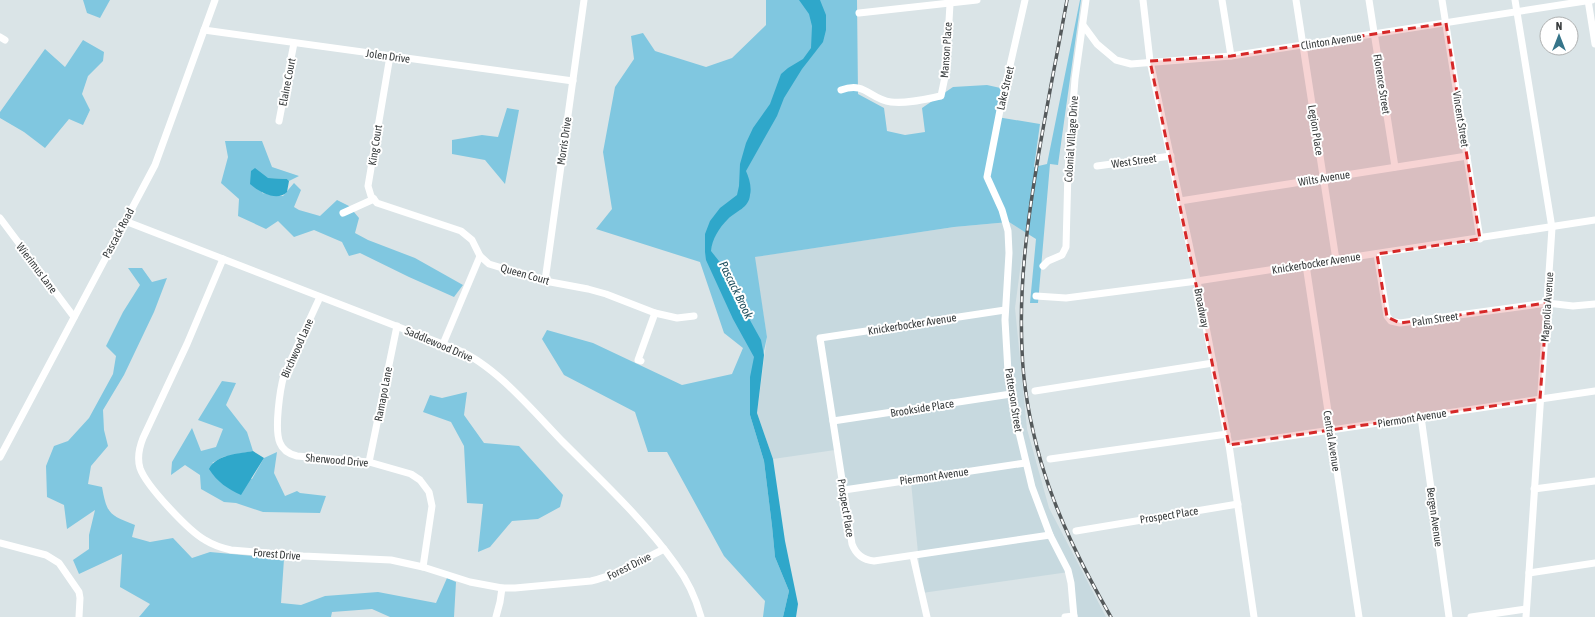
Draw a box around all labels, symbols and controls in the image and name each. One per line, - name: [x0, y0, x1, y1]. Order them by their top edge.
- north arrow: [1539, 16, 1579, 56]
- text: N: [1556, 20, 1562, 32]
- street label: Manson Place: [938, 22, 954, 78]
- street label: Clinton Avenue: [1300, 30, 1362, 52]
- street label: Jolen Drive: [365, 47, 411, 65]
- street label: Florence Street: [1371, 53, 1393, 115]
- street label: Elaine Court: [276, 57, 298, 107]
- street label: Lake Street: [994, 65, 1016, 111]
- street label: Vincent Street: [1451, 90, 1471, 148]
- street label: Colonial Village Drive: [1062, 95, 1080, 183]
- street label: Legion Place: [1306, 104, 1326, 156]
- street label: Morris Drive: [555, 116, 573, 166]
- street label: King Court: [366, 124, 384, 166]
- street label: West Street: [1111, 152, 1157, 170]
- street label: Wilts Avenue: [1297, 168, 1351, 188]
- street label: Pascack Road: [100, 206, 136, 260]
- street label: Wierimus Lane: [14, 241, 60, 295]
- street label: Knickerbocker Avenue: [1271, 250, 1361, 276]
- water label: Pascack Brook: [716, 259, 756, 322]
- street label: Queen Court: [499, 261, 551, 287]
- street label: Magnolia Avenue: [1539, 272, 1555, 342]
- street label: Broadway: [1192, 287, 1212, 329]
- street label: Palm Street: [1411, 310, 1459, 328]
- street label: Knickerbocker Avenue: [867, 311, 957, 337]
- street label: Birchwood Lane: [279, 316, 315, 380]
- street label: Saddlewood Drive: [403, 324, 475, 364]
- street label: Ramapo Lane: [372, 366, 394, 422]
- street label: Patterson Street: [1003, 367, 1025, 433]
- street label: Brookside Place: [889, 397, 955, 419]
- street label: Piermont Avenue: [1377, 407, 1447, 429]
- street label: Central Avenue: [1321, 410, 1343, 472]
- street label: Sherwood Drive: [305, 451, 369, 469]
- street label: Piermont Avenue: [899, 465, 969, 487]
- street label: Prospect Place: [835, 478, 857, 538]
- street label: Bergen Avenue: [1425, 486, 1445, 548]
- street label: Prospect Place: [1139, 504, 1199, 526]
- street label: Forest Drive: [253, 546, 301, 562]
- street label: Forest Drive: [605, 550, 653, 582]

